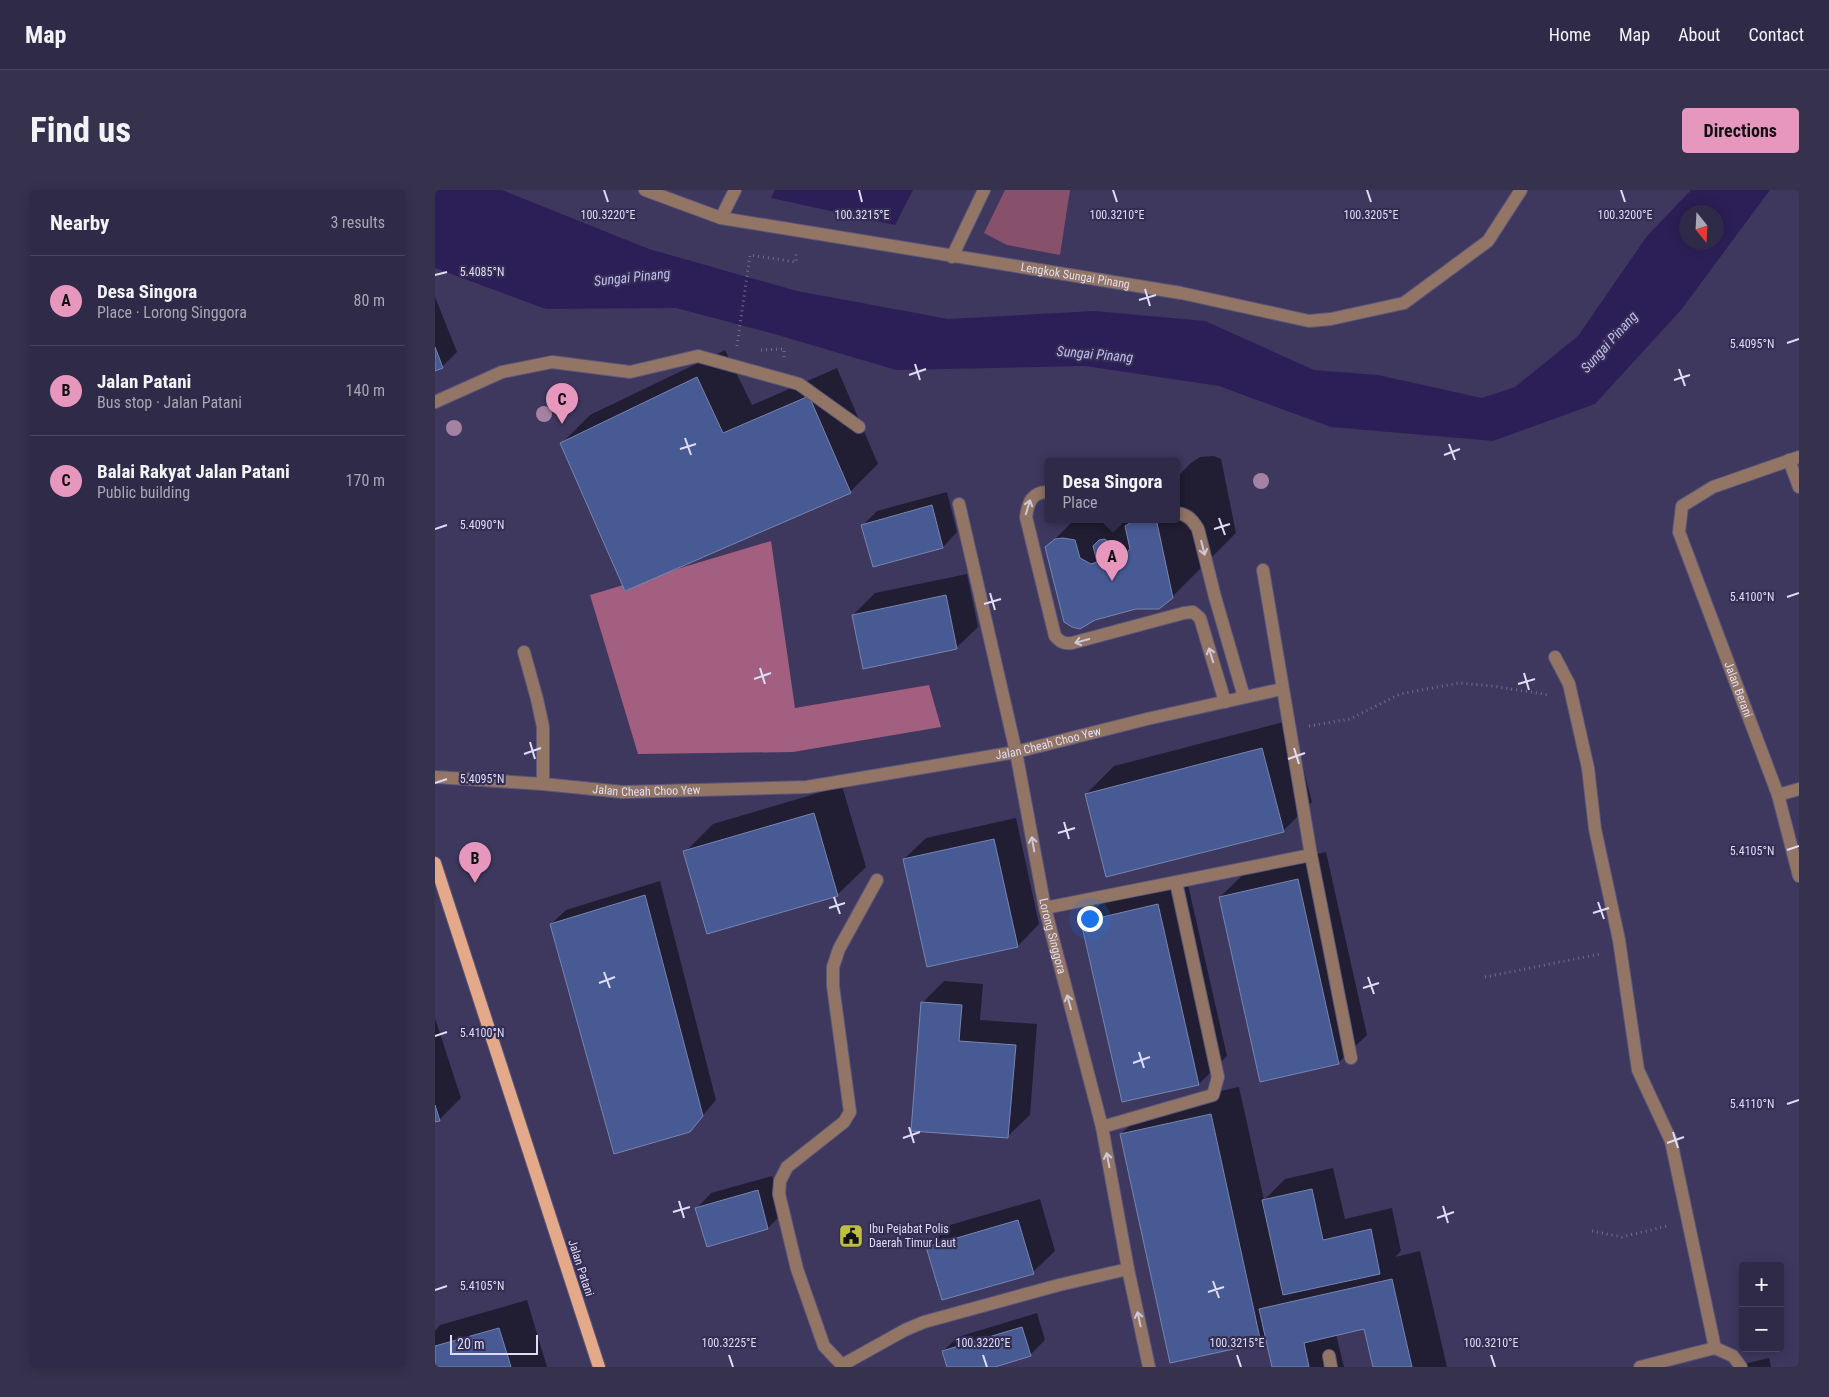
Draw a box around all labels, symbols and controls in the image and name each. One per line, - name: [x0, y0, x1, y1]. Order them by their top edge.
- text: Map: [25, 21, 66, 49]
- text: Home: [1549, 24, 1591, 45]
- text: Map: [1619, 24, 1650, 45]
- text: About: [1678, 24, 1720, 45]
- text: Contact: [1748, 24, 1804, 45]
- button: Directions: [1682, 108, 1799, 153]
- text: Find us: [30, 110, 131, 151]
- north arrow: [1679, 205, 1724, 250]
- text: 100.3220°E: [580, 208, 636, 222]
- text: 100.3215°E: [834, 208, 890, 222]
- text: 100.3210°E: [1089, 208, 1145, 222]
- text: 100.3205°E: [1343, 208, 1399, 222]
- text: 100.3200°E: [1597, 208, 1653, 222]
- text: Nearby: [50, 211, 109, 235]
- text: 3 results: [330, 213, 385, 232]
- street label: Lengkok Sungai Pinang: [1020, 260, 1131, 292]
- text: 5.4085°N: [460, 265, 504, 279]
- water label: Sungai Pinang: [593, 265, 671, 289]
- text: Desa Singora: [97, 280, 197, 303]
- text: A: [61, 291, 71, 310]
- text: 80 m: [353, 291, 385, 310]
- text: Place · Lorong Singgora: [97, 303, 247, 322]
- water label: Sungai Pinang: [1577, 308, 1641, 376]
- text: 5.4095°N: [1730, 337, 1774, 351]
- water label: Sungai Pinang: [1056, 343, 1134, 365]
- text: Jalan Patani: [97, 370, 191, 393]
- text: B: [62, 381, 70, 400]
- text: 140 m: [346, 381, 385, 400]
- pin: C: [546, 383, 578, 424]
- text: Bus stop · Jalan Patani: [97, 393, 242, 412]
- popup: [1045, 458, 1180, 523]
- text: Balai Rakyat Jalan Patani: [97, 460, 290, 483]
- text: Desa Singora: [1062, 470, 1163, 493]
- text: C: [61, 471, 71, 490]
- text: 170 m: [346, 471, 385, 490]
- text: Public building: [97, 483, 190, 502]
- text: Place: [1062, 493, 1098, 512]
- one-way arrow: [1024, 499, 1034, 515]
- text: 5.4090°N: [460, 518, 504, 532]
- one-way arrow: [1198, 539, 1208, 555]
- pin: A: [1096, 540, 1128, 581]
- text: 5.4100°N: [1730, 590, 1774, 604]
- one-way arrow: [1074, 636, 1090, 646]
- one-way arrow: [1205, 648, 1215, 664]
- street label: Jalan Berani: [1721, 660, 1755, 719]
- street label: Jalan Cheah Choo Yew: [995, 724, 1103, 762]
- text: 5.4095°N: [460, 772, 504, 786]
- street label: Jalan Cheah Choo Yew: [592, 782, 701, 799]
- one-way arrow: [1028, 836, 1037, 852]
- pin: B: [459, 842, 491, 883]
- text: 5.4105°N: [1730, 844, 1774, 858]
- street label: Lorong Singgora: [1036, 897, 1069, 976]
- your location: [1077, 906, 1103, 932]
- one-way arrow: [1064, 995, 1074, 1011]
- text: 5.4100°N: [460, 1026, 504, 1040]
- text: 5.4110°N: [1730, 1097, 1774, 1111]
- one-way arrow: [1103, 1152, 1113, 1168]
- place label: Ibu Pejabat Polis Daerah Timur Laut: [869, 1222, 956, 1250]
- public building icon: Ibu Pejabat Polis Daerah Timur Laut: [838, 1223, 864, 1249]
- street label: Jalan Patani: [565, 1238, 597, 1298]
- map controls: [1739, 1262, 1784, 1352]
- button: +: [1739, 1262, 1784, 1307]
- text: 5.4105°N: [460, 1279, 504, 1293]
- button: −: [1739, 1307, 1784, 1352]
- one-way arrow: [1134, 1312, 1143, 1328]
- scale bar: [450, 1332, 537, 1355]
- text: 20 m: [457, 1336, 485, 1352]
- text: 100.3225°E: [701, 1336, 757, 1350]
- text: 100.3220°E: [955, 1336, 1011, 1350]
- text: 100.3215°E: [1209, 1336, 1265, 1350]
- text: 100.3210°E: [1463, 1336, 1519, 1350]

